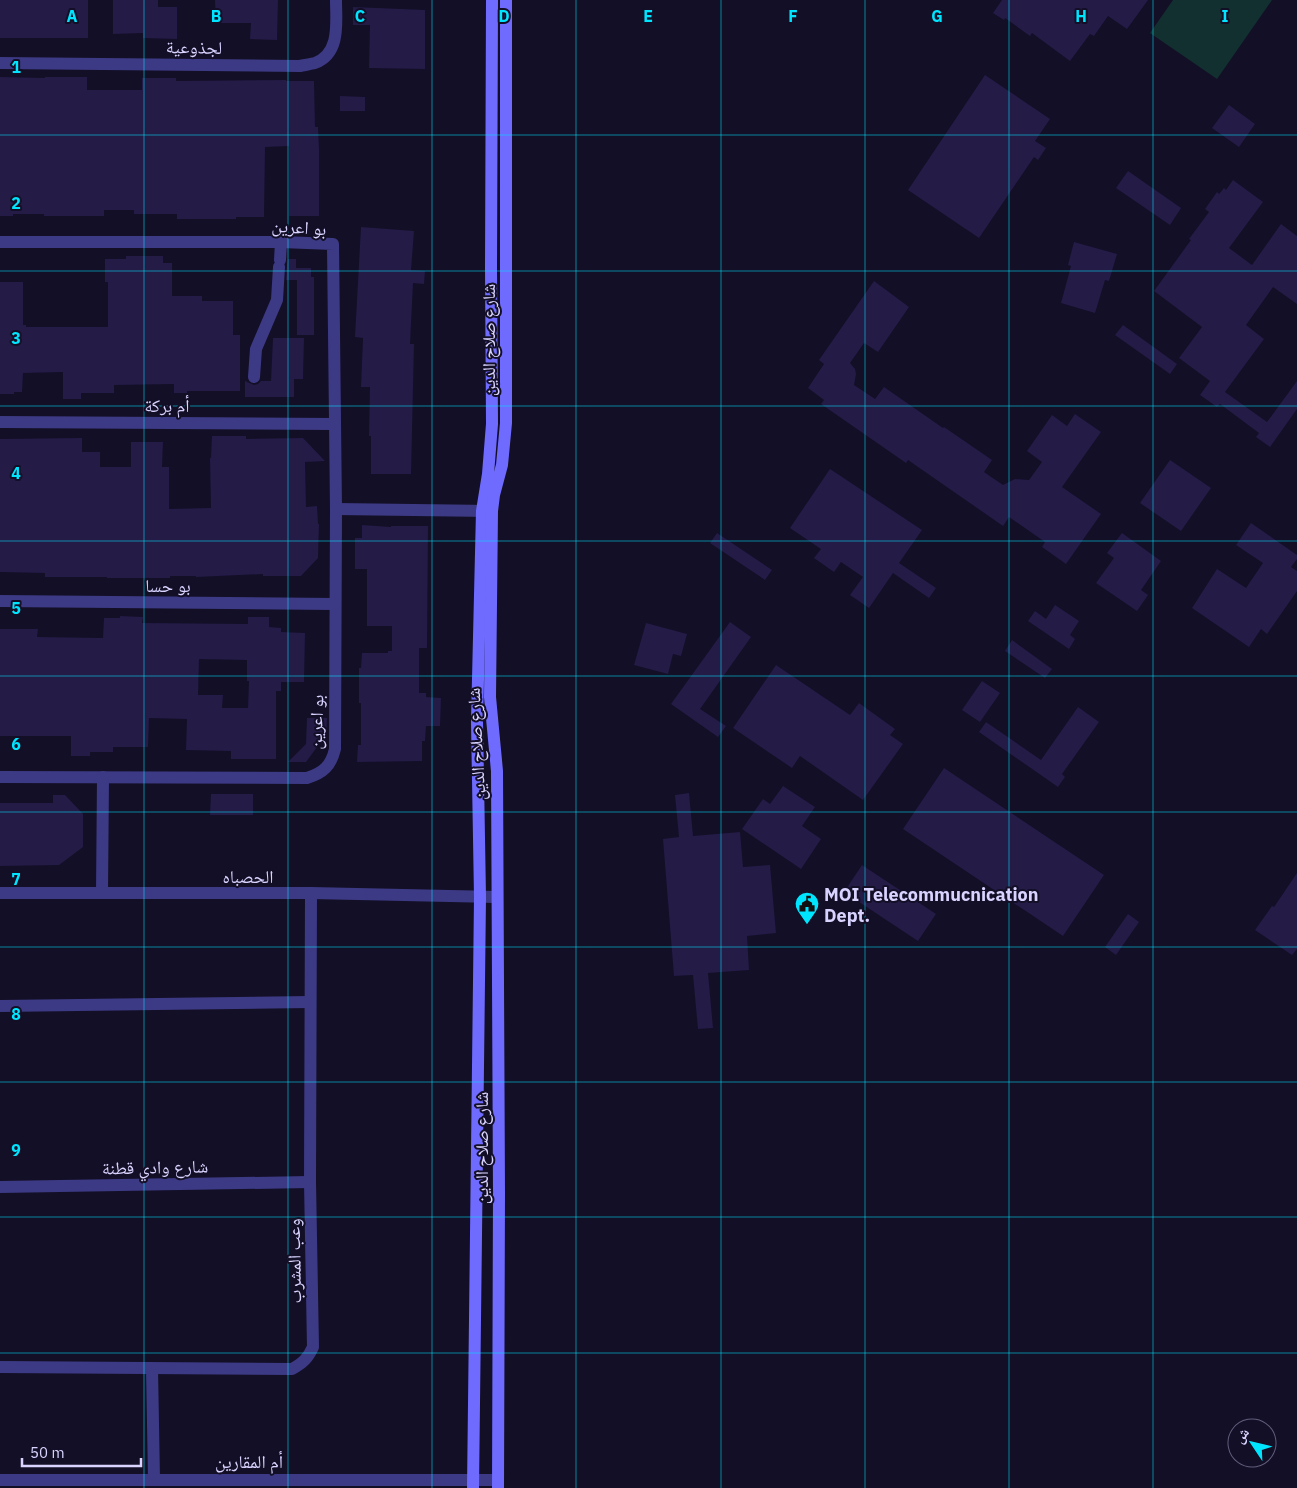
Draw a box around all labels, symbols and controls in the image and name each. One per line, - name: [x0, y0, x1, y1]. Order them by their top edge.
- text: A: [67, 6, 78, 26]
- text: B: [211, 6, 222, 26]
- text: C: [355, 6, 365, 26]
- text: D: [498, 6, 510, 26]
- text: E: [643, 6, 653, 26]
- text: F: [788, 6, 798, 26]
- text: G: [931, 6, 943, 26]
- text: H: [1075, 6, 1087, 26]
- text: I: [1222, 6, 1229, 26]
- street label: لجذوعية: [166, 35, 222, 59]
- text: 1: [11, 57, 21, 77]
- text: 2: [11, 193, 21, 213]
- street label: بو اعرين: [271, 214, 327, 240]
- street label: شارع صلاح الدين: [477, 284, 501, 396]
- text: 3: [11, 328, 21, 348]
- street label: أم بركة: [144, 394, 190, 418]
- text: 4: [11, 463, 21, 483]
- street label: بو حسا: [145, 574, 191, 597]
- text: 5: [11, 598, 21, 618]
- street label: شارع صلاح الدين: [462, 687, 491, 801]
- street label: بو اعرين: [304, 694, 328, 750]
- text: 6: [11, 734, 21, 754]
- street label: الحصباه: [222, 865, 274, 888]
- text: 7: [11, 869, 21, 889]
- place label: MOI Telecommucnication Dept.: [824, 883, 1038, 927]
- public building icon: MOI Telecommucnication Dept.: [794, 891, 820, 925]
- text: 8: [11, 1004, 21, 1024]
- street label: شارع صلاح الدين: [470, 1092, 494, 1204]
- text: 9: [11, 1140, 21, 1160]
- street label: شارع وادي قطنة: [102, 1155, 208, 1183]
- street label: وعب المشرب: [282, 1218, 306, 1304]
- north arrow: [1227, 1418, 1277, 1468]
- text: ش: [1230, 1424, 1253, 1447]
- scale bar: [22, 1436, 141, 1468]
- text: 50 m: [30, 1443, 65, 1462]
- street label: أم المقارين: [215, 1450, 283, 1474]

